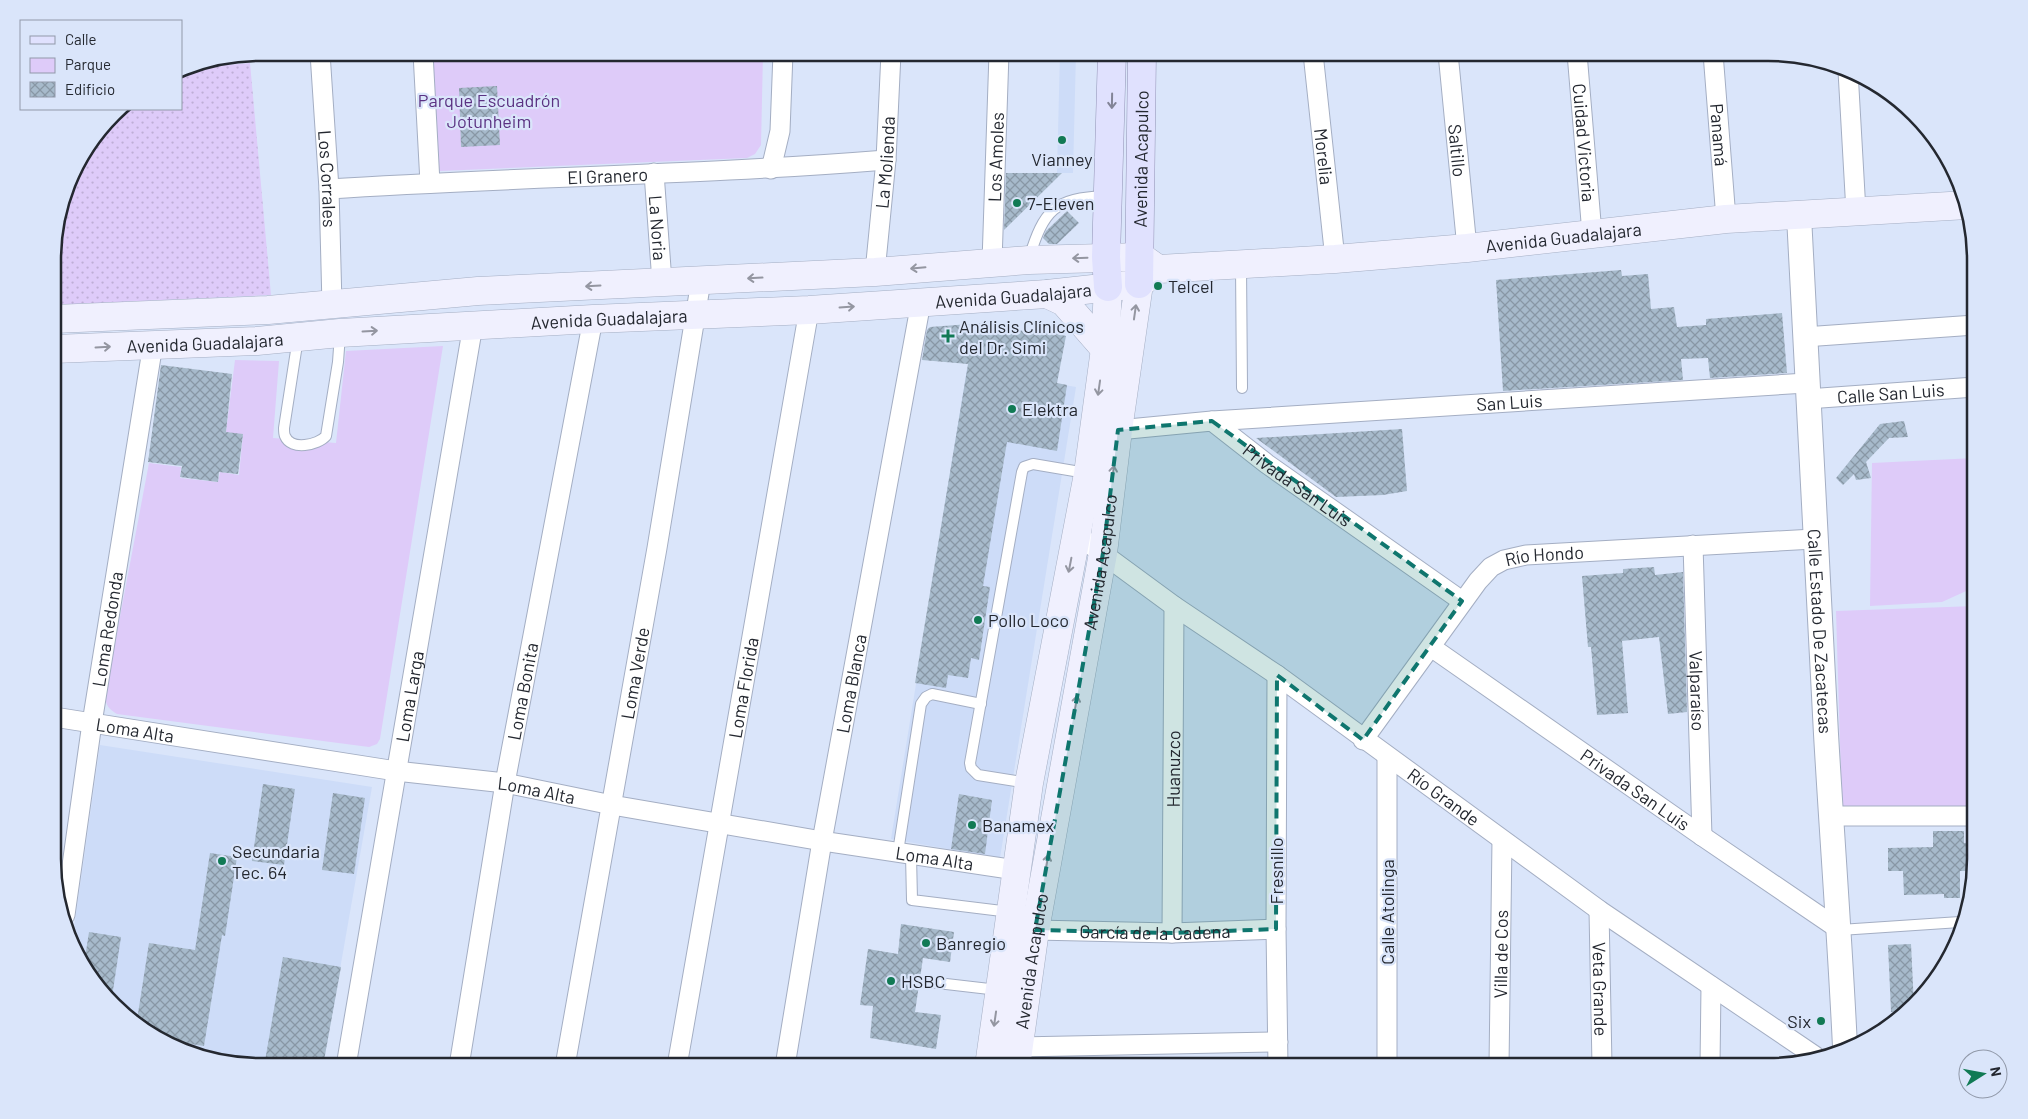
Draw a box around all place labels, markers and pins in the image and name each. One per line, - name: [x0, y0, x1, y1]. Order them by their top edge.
- marker: Vianney: [1056, 134, 1068, 146]
- place label: Vianney: [1031, 148, 1093, 170]
- place label: 7-Eleven: [1027, 192, 1095, 214]
- marker: 7-Eleven: [1011, 197, 1023, 209]
- place label: Telcel: [1168, 275, 1214, 297]
- marker: Telcel: [1152, 280, 1164, 292]
- place label: Análisis Clínicos del Dr. Simi: [959, 315, 1084, 358]
- marker: Análisis Clínicos del Dr. Simi: [941, 329, 955, 343]
- place label: Elektra: [1022, 398, 1078, 420]
- marker: Elektra: [1006, 403, 1018, 415]
- place label: Pollo Loco: [988, 609, 1069, 631]
- marker: Pollo Loco: [972, 614, 984, 626]
- place label: Banamex: [982, 814, 1054, 836]
- marker: Banamex: [966, 819, 978, 831]
- place label: Secundaria Tec. 64: [232, 840, 320, 883]
- marker: Secundaria Tec. 64: [216, 855, 228, 867]
- place label: Banregio: [936, 932, 1006, 954]
- marker: Banregio: [920, 937, 932, 949]
- place label: HSBC: [901, 970, 945, 992]
- marker: HSBC: [885, 975, 897, 987]
- place label: Six: [1787, 1010, 1811, 1032]
- marker: Six: [1815, 1015, 1827, 1027]

